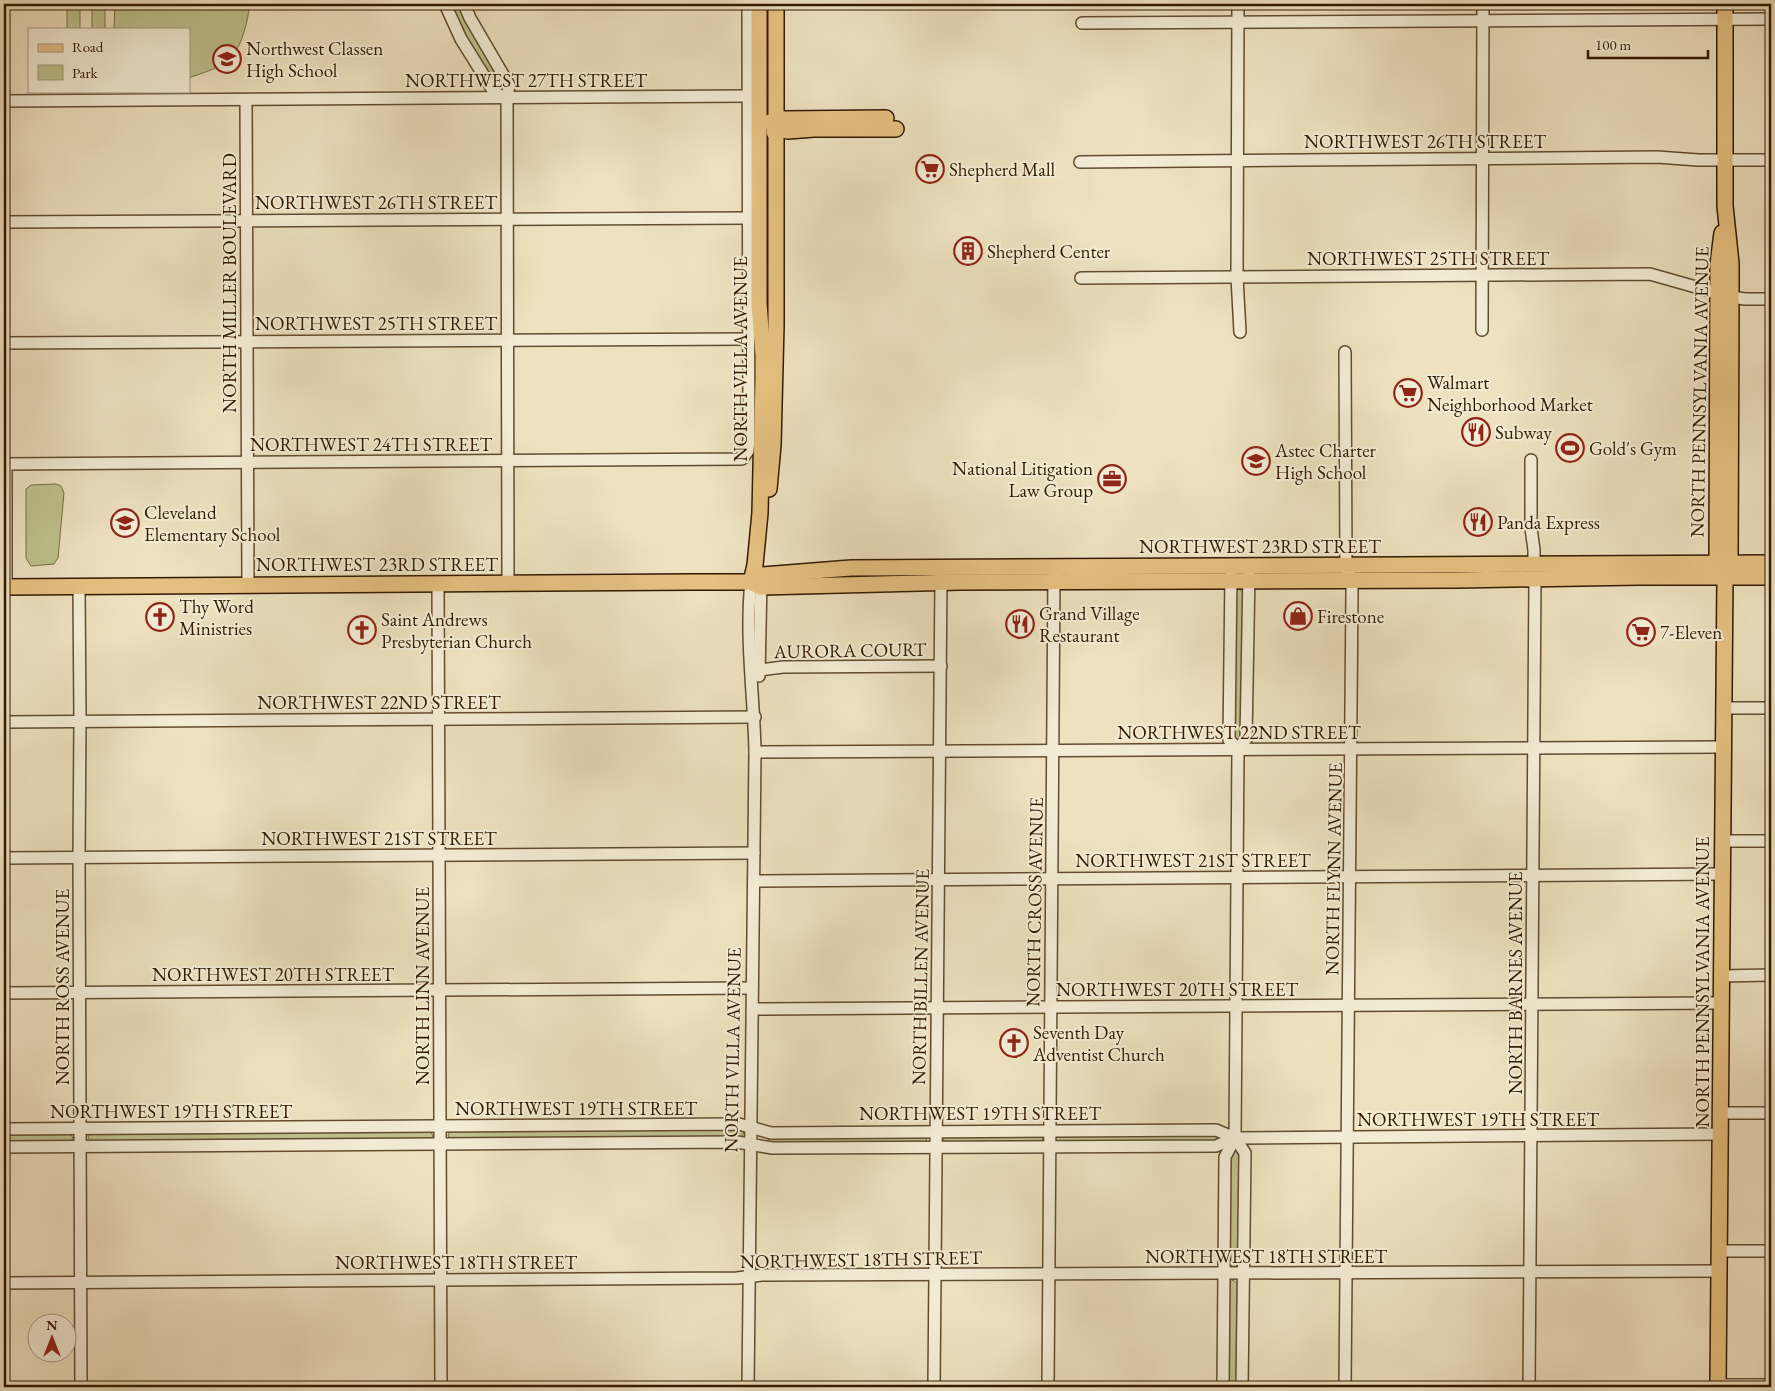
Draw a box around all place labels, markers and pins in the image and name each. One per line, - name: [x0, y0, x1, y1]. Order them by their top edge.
- place label: Northwest Classen High School: [246, 36, 383, 83]
- school or university icon: Northwest Classen High School: [212, 44, 242, 74]
- supermarket icon: Shepherd Mall: [915, 154, 945, 184]
- place label: Shepherd Mall: [949, 157, 1055, 182]
- building icon: Shepherd Center: [953, 236, 983, 266]
- place label: Shepherd Center: [987, 239, 1111, 264]
- place label: Walmart Neighborhood Market: [1427, 370, 1593, 417]
- supermarket icon: Walmart Neighborhood Market: [1393, 378, 1423, 408]
- restaurant icon: Subway: [1461, 417, 1491, 447]
- place label: Subway: [1495, 420, 1552, 445]
- sports icon: Gold's Gym: [1555, 433, 1585, 463]
- place label: Gold's Gym: [1589, 436, 1677, 461]
- place label: Astec Charter High School: [1274, 438, 1377, 485]
- school or university icon: Astec Charter High School: [1241, 446, 1271, 476]
- place label: National Litigation Law Group: [952, 456, 1093, 503]
- office icon: National Litigation Law Group: [1097, 464, 1127, 494]
- place label: Cleveland Elementary School: [144, 500, 281, 547]
- restaurant icon: Panda Express: [1463, 507, 1493, 537]
- school or university icon: Cleveland Elementary School: [110, 508, 140, 538]
- place label: Panda Express: [1497, 510, 1600, 535]
- place label: Thy Word Ministries: [179, 594, 254, 641]
- place label: Grand Village Restaurant: [1039, 601, 1140, 648]
- shop icon: Firestone: [1283, 601, 1313, 631]
- church icon: Thy Word Ministries: [145, 602, 175, 632]
- place label: Firestone: [1317, 604, 1384, 629]
- place label: Saint Andrews Presbyterian Church: [381, 607, 532, 654]
- restaurant icon: Grand Village Restaurant: [1005, 609, 1035, 639]
- church icon: Saint Andrews Presbyterian Church: [347, 615, 377, 645]
- supermarket icon: 7-Eleven: [1626, 617, 1656, 647]
- place label: 7-Eleven: [1660, 620, 1722, 645]
- place label: Seventh Day Adventist Church: [1032, 1020, 1165, 1067]
- church icon: Seventh Day Adventist Church: [999, 1028, 1029, 1058]

